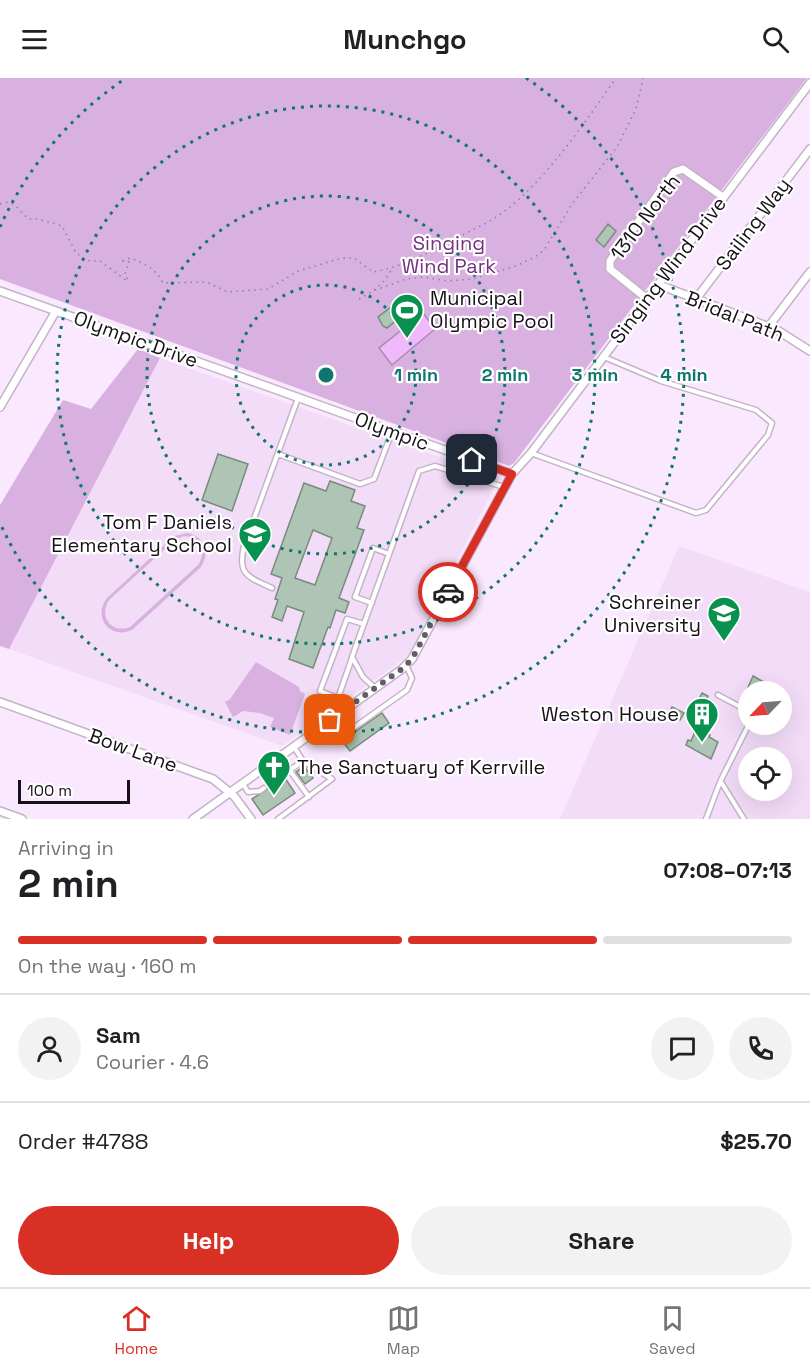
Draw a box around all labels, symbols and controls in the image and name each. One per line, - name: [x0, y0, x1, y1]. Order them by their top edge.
- text: Munchgo: [343, 22, 467, 57]
- icon: menu: [18, 23, 51, 56]
- icon: search: [759, 23, 792, 56]
- street label: 1310 North: [604, 169, 686, 265]
- street label: Sailing Way: [710, 173, 796, 275]
- street label: Singing Wind Drive: [604, 191, 732, 349]
- park label: Singing Wind Park: [402, 230, 496, 279]
- street label: Bridal Path: [682, 284, 788, 348]
- place label: Municipal Olympic Pool: [430, 285, 554, 334]
- sports icon: Municipal Olympic Pool: [389, 292, 425, 339]
- street label: Olympic Drive: [70, 304, 202, 374]
- text: 1 min: [394, 363, 438, 386]
- text: 2 min: [482, 363, 528, 386]
- text: 3 min: [572, 363, 618, 386]
- text: 4 min: [660, 363, 708, 386]
- centre of rings: [316, 365, 336, 385]
- street label: Olympic: [351, 406, 433, 456]
- pin: [446, 434, 497, 485]
- icon: home: [455, 443, 488, 476]
- place label: Tom F Daniels Elementary School: [51, 509, 232, 558]
- school or university icon: Tom F Daniels Elementary School: [237, 516, 273, 563]
- courier: [418, 562, 478, 622]
- icon: car: [432, 576, 465, 609]
- place label: Schreiner University: [604, 589, 701, 638]
- school or university icon: Schreiner University: [706, 595, 742, 642]
- north arrow: [738, 681, 792, 735]
- map controls: [738, 681, 792, 801]
- pin: [304, 694, 355, 745]
- building icon: Weston House: [684, 696, 720, 743]
- place label: Weston House: [541, 701, 679, 727]
- icon: bag: [313, 703, 346, 736]
- street label: Bow Lane: [85, 722, 181, 778]
- button: locate: [738, 747, 792, 801]
- church icon: The Sanctuary of Kerrville: [256, 749, 292, 796]
- place label: The Sanctuary of Kerrville: [297, 754, 545, 780]
- scale bar: [18, 777, 130, 804]
- text: 100 m: [27, 780, 72, 801]
- text: Arriving in: [18, 835, 114, 861]
- text: 07:08–07:13: [663, 856, 792, 884]
- text: 2 min: [18, 859, 119, 908]
- text: On the way · 160 m: [18, 953, 196, 979]
- button: person: [18, 1017, 81, 1080]
- button: chat: [651, 1017, 714, 1080]
- button: phone: [729, 1017, 792, 1080]
- text: Sam: [96, 1021, 141, 1049]
- text: Courier · 4.6: [96, 1049, 209, 1075]
- text: Order #4788: [18, 1127, 148, 1155]
- text: $25.70: [720, 1127, 792, 1155]
- button: Help: [18, 1206, 399, 1275]
- button: Share: [411, 1206, 792, 1275]
- tab: Home: [114, 1302, 158, 1359]
- tab: Map: [387, 1302, 420, 1359]
- tab: Saved: [649, 1302, 696, 1359]

